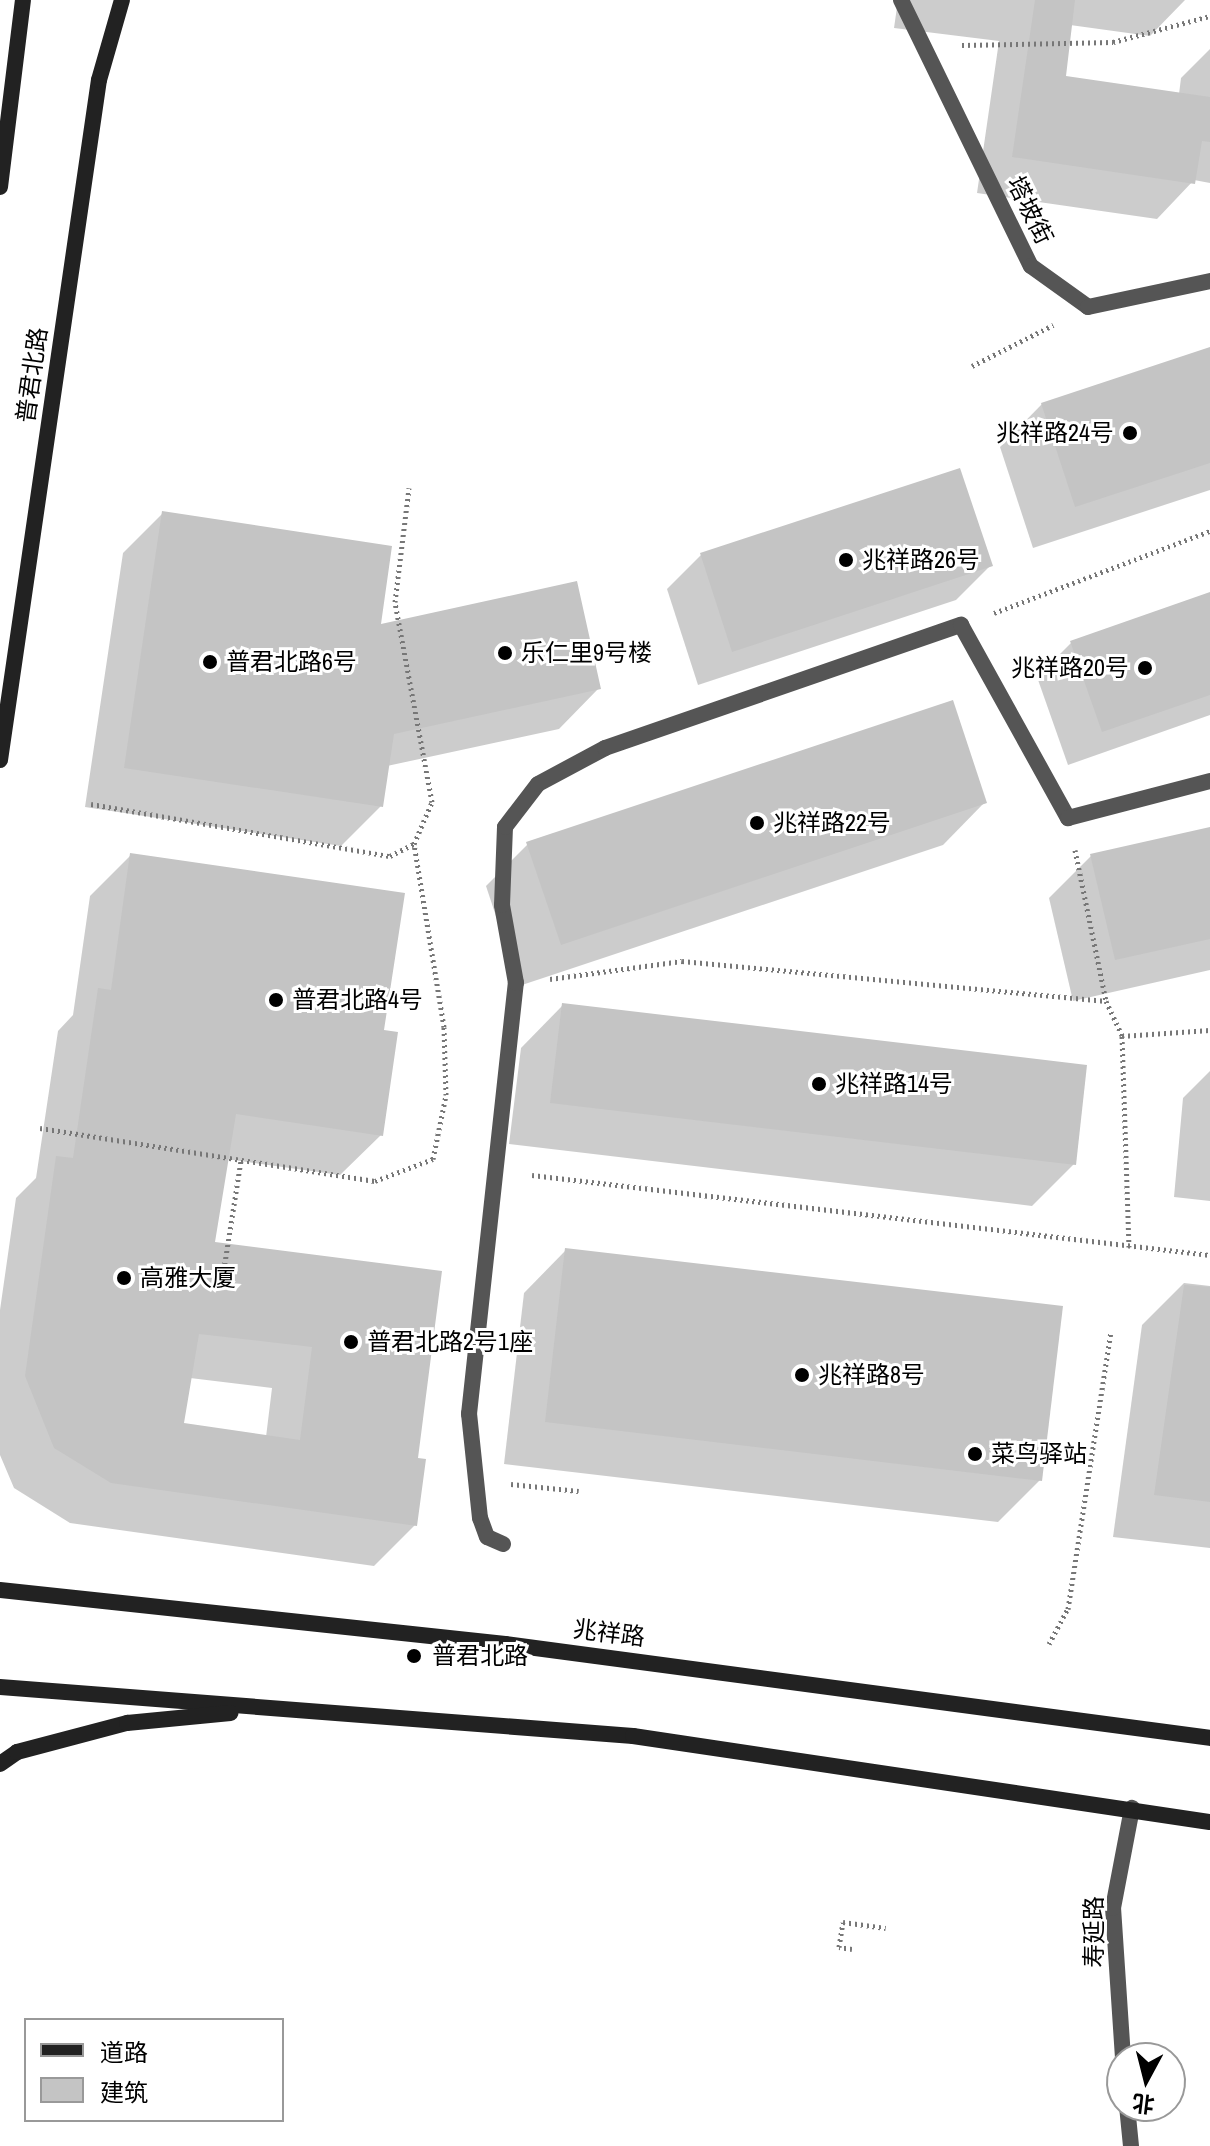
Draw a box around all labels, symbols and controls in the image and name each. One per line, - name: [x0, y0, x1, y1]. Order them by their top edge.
- street label: 塔坡街: [1001, 171, 1059, 249]
- street label: 普君北路: [11, 325, 53, 425]
- place label: 兆祥路24号: [996, 419, 1114, 447]
- marker: 兆祥路24号: [1121, 424, 1139, 442]
- place label: 兆祥路26号: [862, 546, 980, 574]
- marker: 兆祥路26号: [837, 551, 855, 569]
- place label: 乐仁里9号楼: [521, 639, 652, 667]
- marker: 乐仁里9号楼: [496, 644, 514, 662]
- place label: 普君北路6号: [226, 648, 357, 676]
- marker: 普君北路6号: [201, 653, 219, 671]
- place label: 兆祥路20号: [1011, 654, 1129, 682]
- marker: 兆祥路20号: [1136, 659, 1154, 677]
- place label: 兆祥路22号: [773, 809, 891, 837]
- marker: 兆祥路22号: [748, 814, 766, 832]
- place label: 普君北路4号: [292, 986, 423, 1014]
- marker: 普君北路4号: [267, 991, 285, 1009]
- place label: 兆祥路14号: [835, 1070, 953, 1098]
- marker: 兆祥路14号: [810, 1075, 828, 1093]
- place label: 高雅大厦: [140, 1264, 236, 1292]
- marker: 高雅大厦: [115, 1269, 133, 1287]
- place label: 普君北路2号1座: [367, 1328, 533, 1356]
- marker: 普君北路2号1座: [342, 1333, 360, 1351]
- place label: 兆祥路8号: [818, 1361, 925, 1389]
- marker: 兆祥路8号: [793, 1366, 811, 1384]
- place label: 菜鸟驿站: [991, 1440, 1087, 1468]
- marker: 菜鸟驿站: [966, 1445, 984, 1463]
- street label: 兆祥路: [572, 1614, 646, 1652]
- place label: 普君北路: [432, 1642, 528, 1670]
- marker: 普君北路: [403, 1645, 425, 1667]
- street label: 寿延路: [1080, 1896, 1108, 1968]
- legend: [24, 2018, 284, 2122]
- text: 道路: [100, 2036, 148, 2068]
- north arrow: [1106, 2042, 1186, 2122]
- text: 建筑: [100, 2076, 148, 2108]
- text: 北: [1131, 2088, 1156, 2120]

